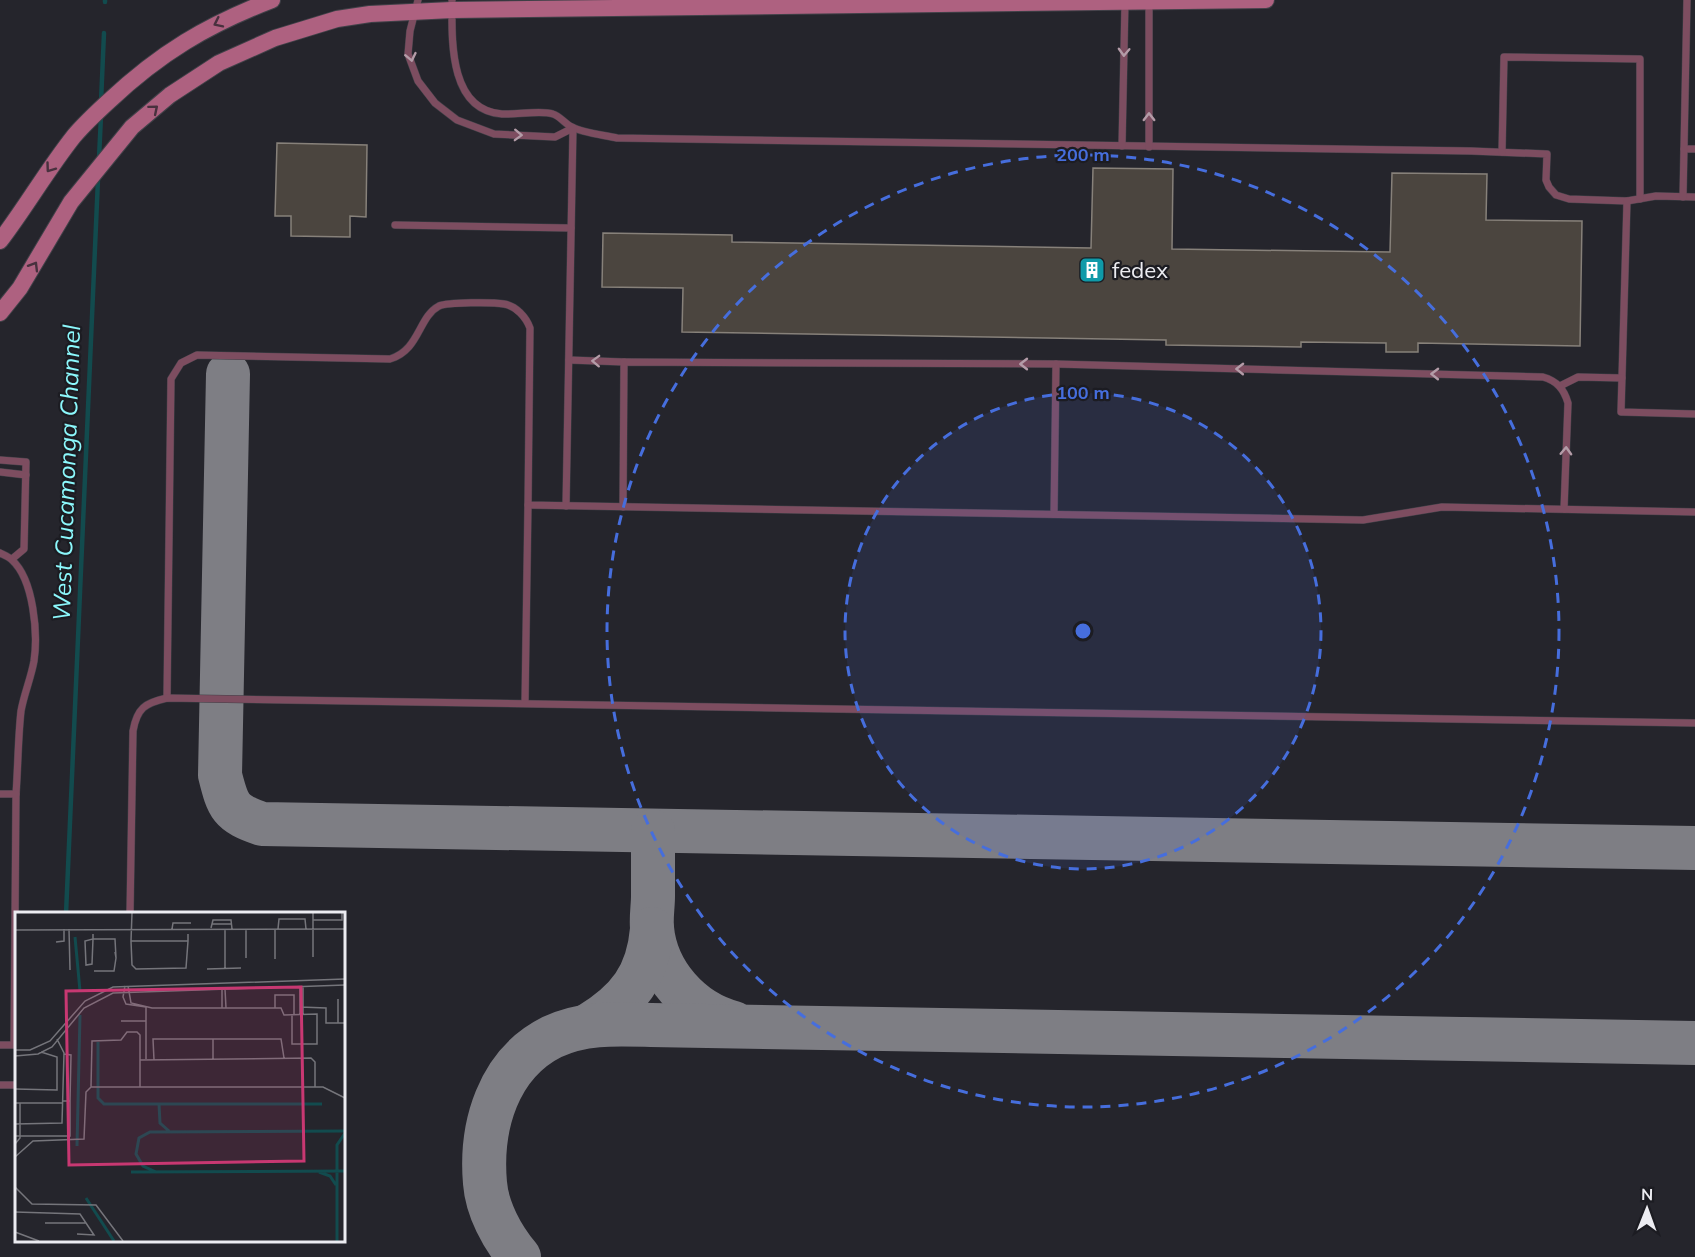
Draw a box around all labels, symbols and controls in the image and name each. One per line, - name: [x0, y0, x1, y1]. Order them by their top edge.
- one-way arrow: [213, 16, 224, 27]
- one-way arrow: [1118, 47, 1131, 56]
- one-way arrow: [403, 52, 416, 62]
- one-way arrow: [147, 105, 158, 116]
- one-way arrow: [1143, 113, 1155, 122]
- one-way arrow: [513, 129, 522, 141]
- text: 200 m: [1056, 143, 1110, 166]
- one-way arrow: [46, 161, 57, 172]
- building icon: fedex: [1077, 255, 1107, 285]
- place label: fedex: [1112, 256, 1168, 284]
- one-way arrow: [26, 262, 38, 272]
- water label: West Cucamonga Channel: [46, 324, 86, 622]
- one-way arrow: [592, 354, 601, 367]
- one-way arrow: [1019, 358, 1028, 370]
- one-way arrow: [1235, 363, 1244, 375]
- one-way arrow: [1430, 368, 1439, 380]
- text: 100 m: [1056, 381, 1110, 404]
- one-way arrow: [1559, 446, 1572, 455]
- centre of rings: [1073, 621, 1093, 641]
- inset map: [15, 912, 345, 1242]
- north arrow: [1617, 1179, 1677, 1239]
- text: N: [1641, 1184, 1653, 1204]

